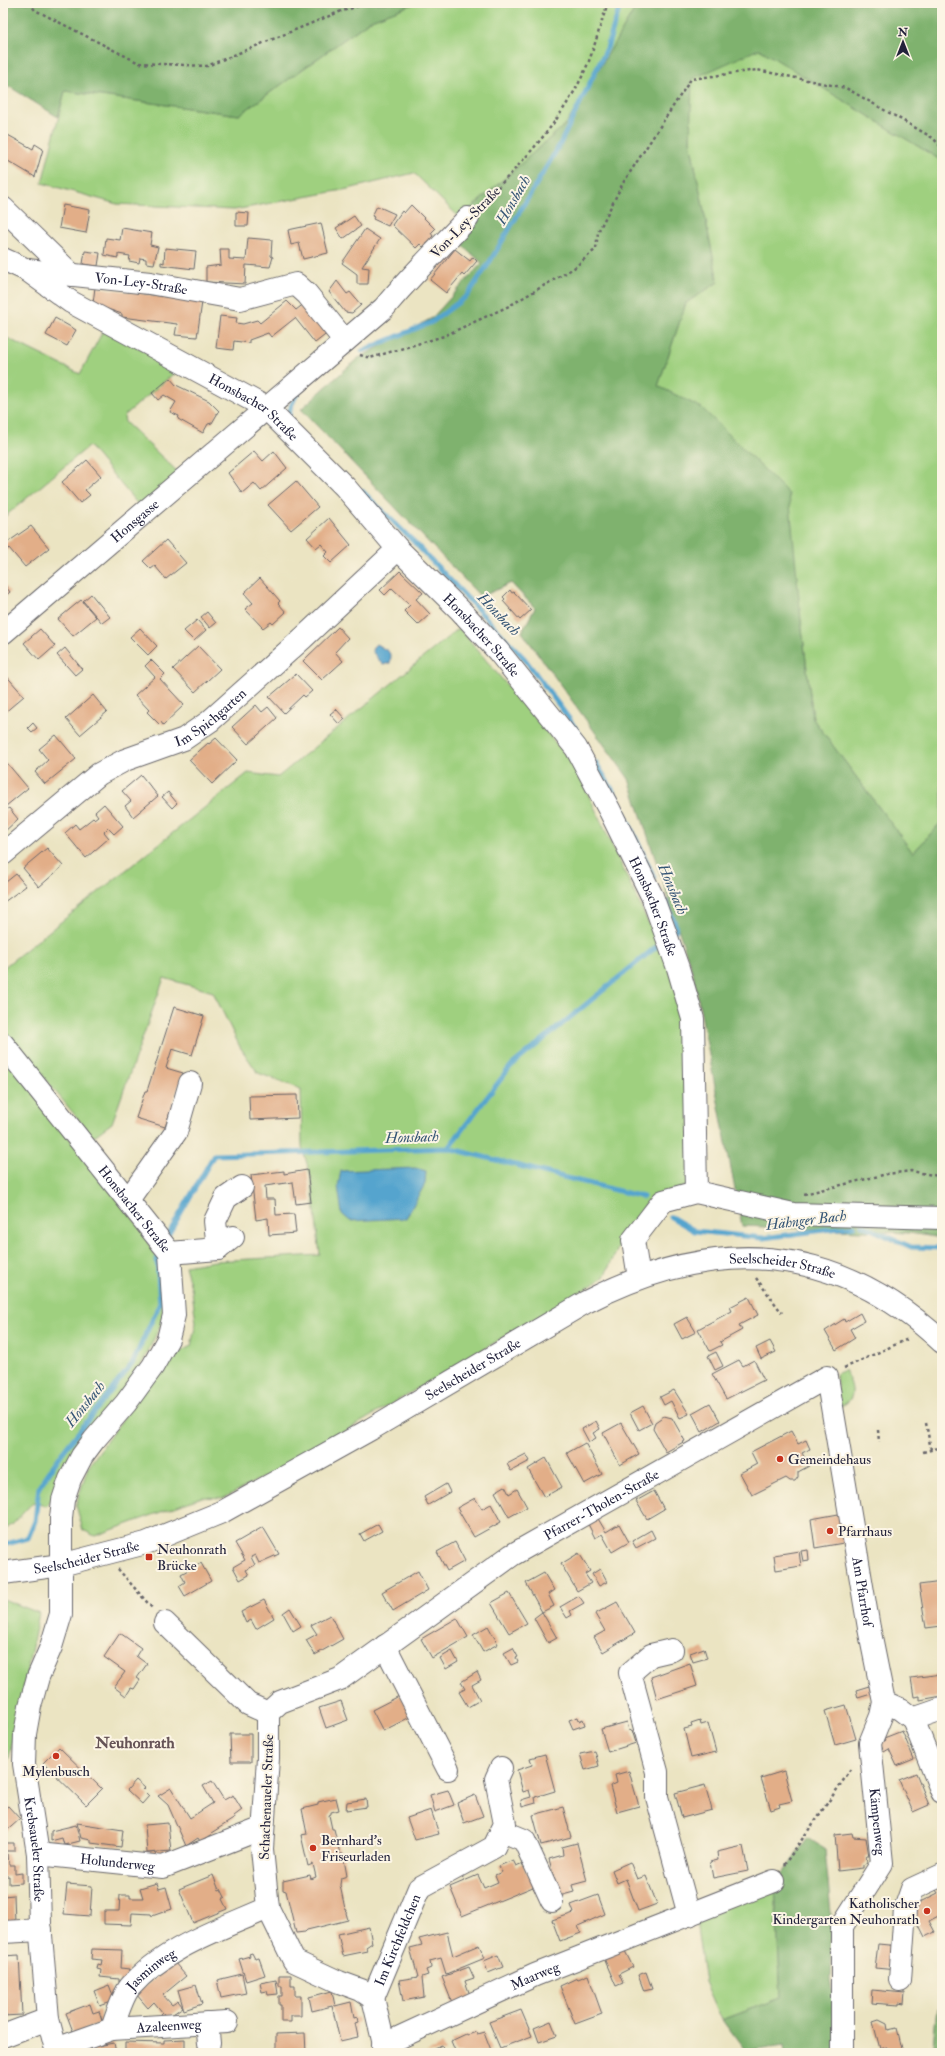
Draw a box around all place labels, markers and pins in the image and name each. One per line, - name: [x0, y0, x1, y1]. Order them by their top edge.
- place label: Gemeindehaus: [788, 1451, 871, 1468]
- marker: Gemeindehaus: [775, 1454, 785, 1464]
- place label: Pfarrhaus: [838, 1523, 892, 1540]
- marker: Pfarrhaus: [825, 1526, 835, 1536]
- place label: Neuhonrath Brücke: [157, 1541, 227, 1574]
- marker: Neuhonrath Brücke: [144, 1552, 154, 1562]
- marker: Mylenbusch: [51, 1751, 61, 1761]
- place label: Mylenbusch: [22, 1763, 91, 1781]
- place label: Bernhard's Friseurladen: [321, 1832, 391, 1865]
- marker: Bernhard's Friseurladen: [308, 1843, 318, 1853]
- place label: Katholischer Kindergarten Neuhonrath: [773, 1895, 920, 1928]
- marker: Katholischer Kindergarten Neuhonrath: [922, 1906, 932, 1916]

